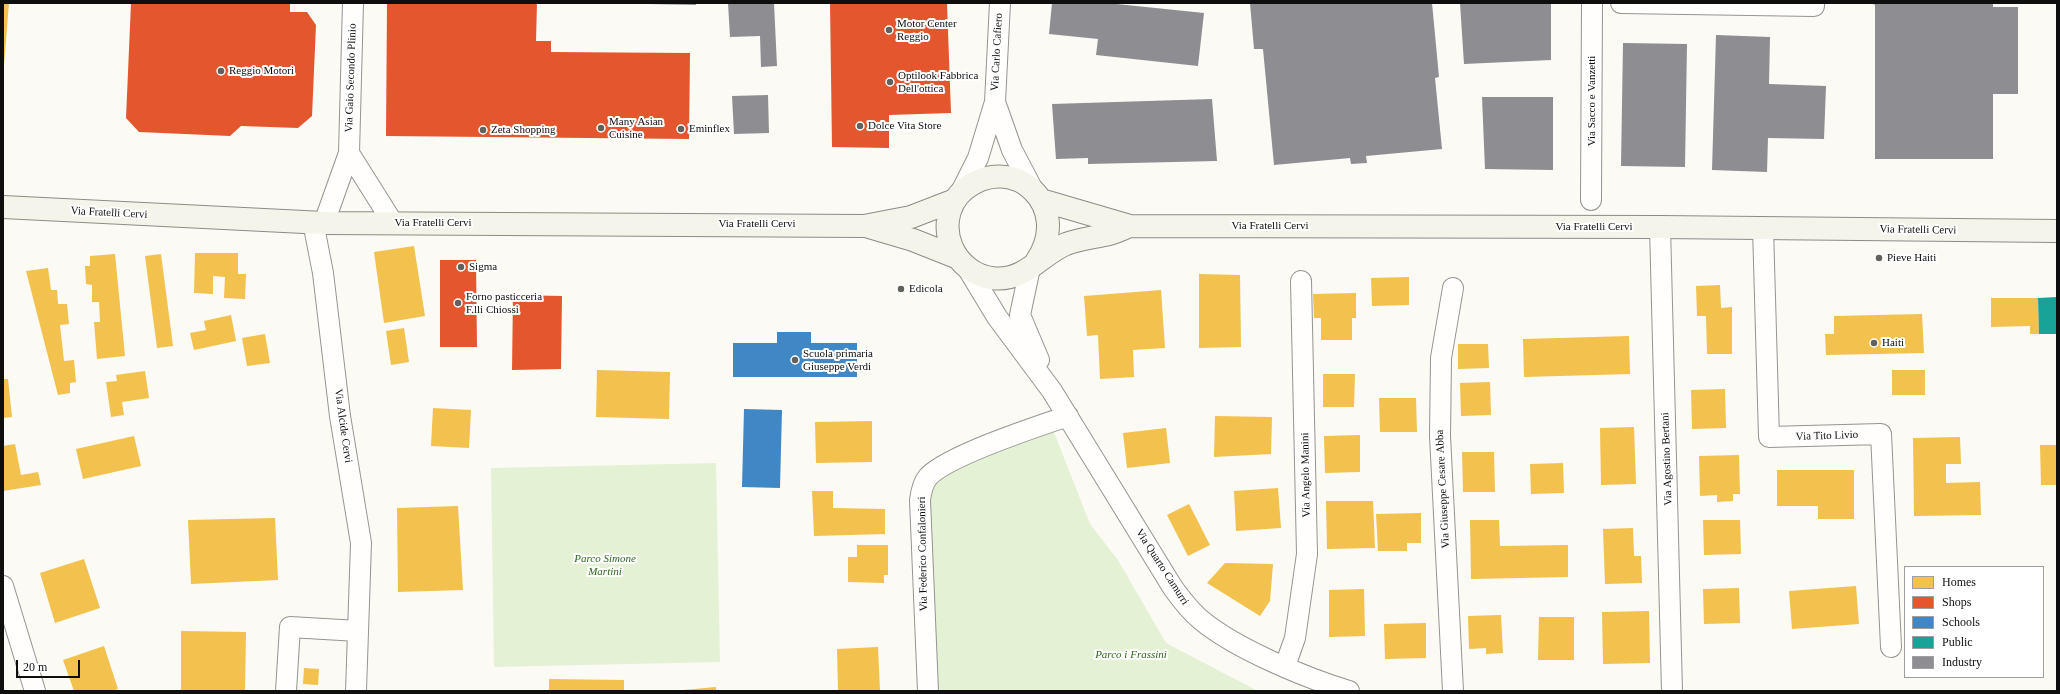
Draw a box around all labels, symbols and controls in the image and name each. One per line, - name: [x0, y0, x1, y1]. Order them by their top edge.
- street label: Via Carlo Cafiero: [988, 13, 1006, 91]
- place label: Motor Center Reggio: [897, 17, 957, 43]
- street label: Via Gaio Secondo Plinio: [343, 23, 359, 133]
- marker: Motor Center Reggio: [884, 25, 894, 35]
- street label: Via Sacco e Vanzetti: [1585, 56, 1599, 146]
- place label: Reggio Motori: [229, 64, 294, 78]
- marker: Reggio Motori: [216, 66, 226, 76]
- place label: Optilook Fabbrica Dell'ottica: [898, 69, 978, 95]
- marker: Optilook Fabbrica Dell'ottica: [885, 77, 895, 87]
- place label: Many Asian Cuisine: [609, 115, 663, 141]
- place label: Dolce Vita Store: [868, 119, 941, 133]
- marker: Dolce Vita Store: [855, 121, 865, 131]
- place label: Eminflex: [689, 122, 730, 136]
- place label: Zeta Shopping: [491, 123, 555, 137]
- marker: Many Asian Cuisine: [596, 123, 606, 133]
- marker: Eminflex: [676, 124, 686, 134]
- marker: Zeta Shopping: [478, 125, 488, 135]
- street label: Via Fratelli Cervi: [70, 204, 148, 222]
- street label: Via Fratelli Cervi: [395, 216, 471, 230]
- street label: Via Fratelli Cervi: [719, 217, 795, 231]
- street label: Via Fratelli Cervi: [1232, 219, 1308, 233]
- street label: Via Fratelli Cervi: [1556, 220, 1632, 234]
- street label: Via Fratelli Cervi: [1879, 223, 1957, 237]
- place label: Pieve Haiti: [1887, 251, 1936, 265]
- marker: Pieve Haiti: [1874, 253, 1884, 263]
- place label: Sigma: [469, 260, 497, 274]
- marker: Sigma: [456, 262, 466, 272]
- place label: Edicola: [909, 282, 943, 296]
- marker: Edicola: [896, 284, 906, 294]
- place label: Forno pasticceria F.lli Chiossi: [466, 290, 542, 316]
- marker: Forno pasticceria F.lli Chiossi: [453, 298, 463, 308]
- place label: Haiti: [1882, 336, 1904, 350]
- marker: Haiti: [1869, 338, 1879, 348]
- place label: Scuola primaria Giuseppe Verdi: [803, 347, 873, 373]
- marker: Scuola primaria Giuseppe Verdi: [790, 355, 800, 365]
- street label: Via Alcide Cervi: [331, 388, 355, 464]
- street label: Via Agostino Bertani: [1659, 412, 1675, 506]
- street label: Via Tito Livio: [1796, 428, 1858, 444]
- street label: Via Giuseppe Cesare Abba: [1433, 429, 1453, 549]
- street label: Via Angelo Manini: [1299, 432, 1313, 518]
- street label: Via Federico Confalonieri: [915, 496, 931, 612]
- street label: Via Quarto Camurri: [1133, 527, 1191, 607]
- park label: Parco Simone Martini: [574, 552, 636, 578]
- legend: [1904, 566, 2044, 678]
- text: Homes: [1942, 575, 1976, 589]
- text: Shops: [1942, 595, 1971, 609]
- text: Schools: [1942, 615, 1980, 629]
- text: Public: [1942, 635, 1973, 649]
- park label: Parco i Frassini: [1095, 648, 1167, 662]
- scale bar: [18, 652, 82, 678]
- text: Industry: [1942, 655, 1982, 669]
- text: 20 m: [23, 660, 47, 674]

